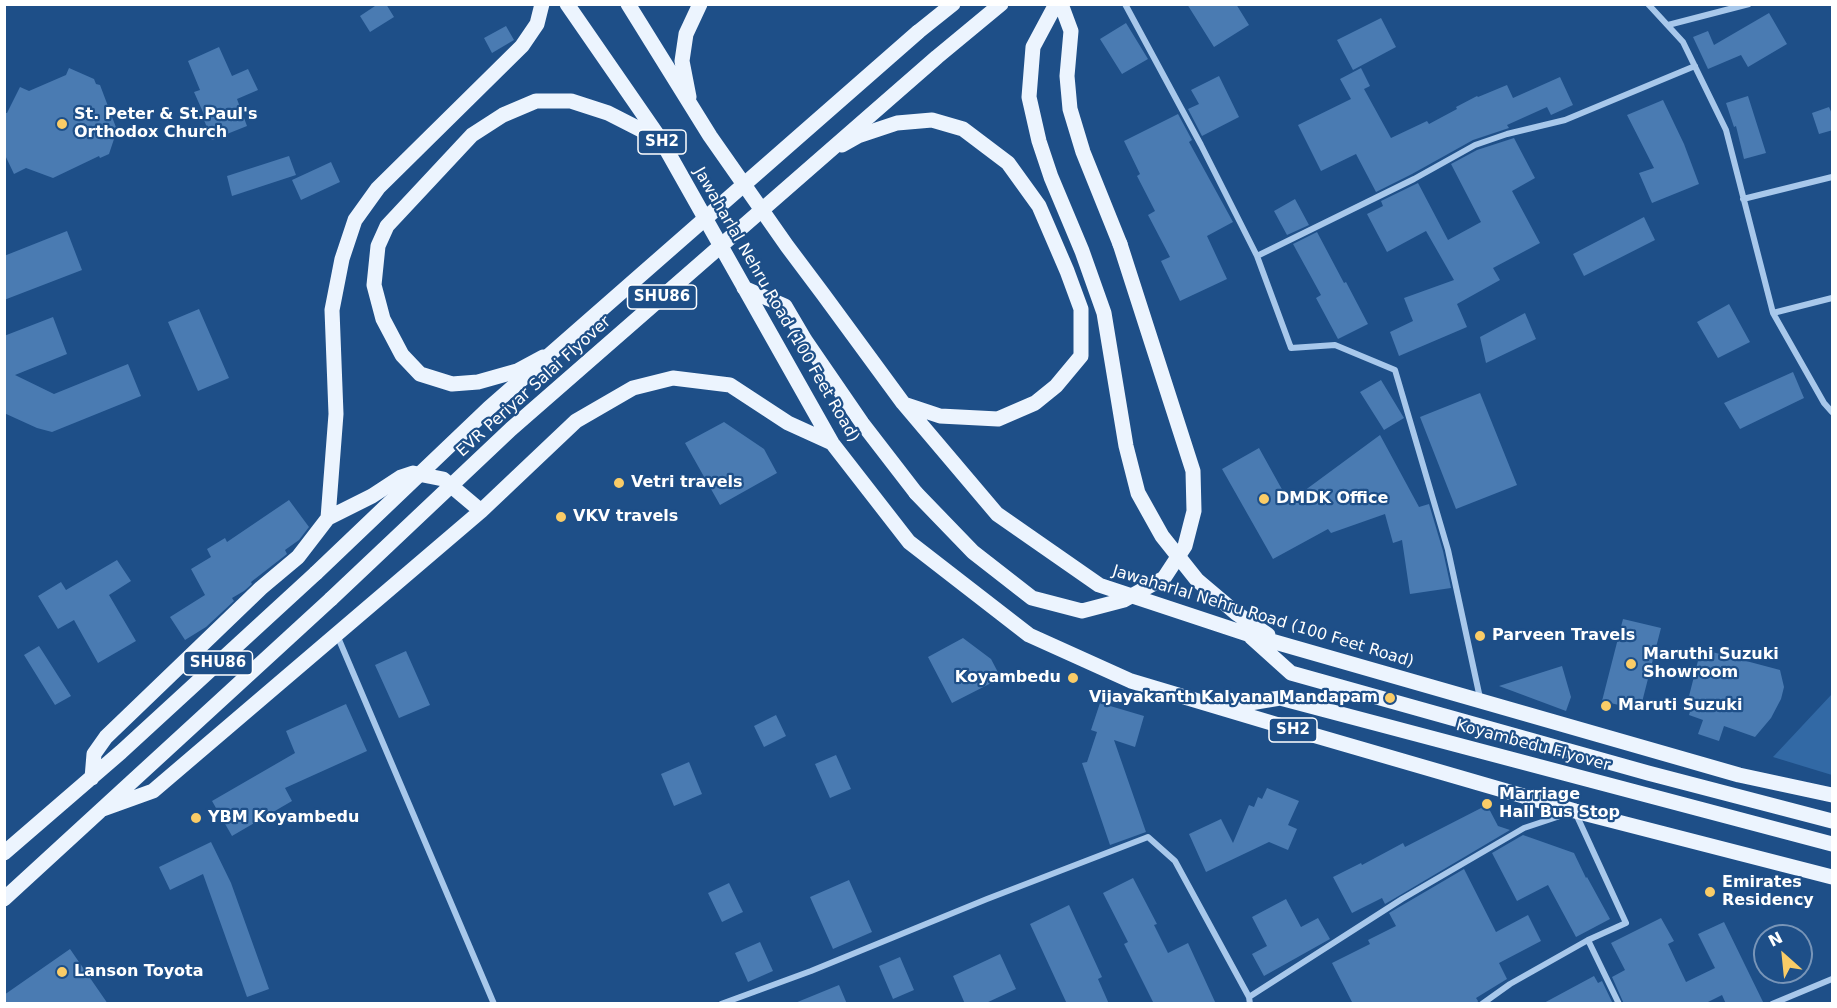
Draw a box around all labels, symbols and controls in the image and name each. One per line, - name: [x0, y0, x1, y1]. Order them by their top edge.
- place label: St. Peter & St.Paul's Orthodox Church: [74, 105, 258, 143]
- marker: St. Peter & St.Paul's Orthodox Church: [55, 117, 69, 131]
- road number: SH2: [638, 130, 686, 154]
- street label: Jawaharlal Nehru Road (100 Feet Road): [689, 164, 863, 446]
- road number: SHU86: [628, 285, 696, 309]
- street label: EVR Periyar Salai Flyover: [453, 313, 615, 461]
- place label: Vetri travels: [631, 473, 743, 493]
- marker: Vetri travels: [612, 476, 626, 490]
- place label: DMDK Office: [1276, 489, 1388, 509]
- marker: DMDK Office: [1257, 492, 1271, 506]
- place label: VKV travels: [573, 507, 678, 527]
- marker: VKV travels: [554, 510, 568, 524]
- street label: Jawaharlal Nehru Road (100 Feet Road): [1110, 562, 1416, 672]
- place label: Parveen Travels: [1492, 626, 1635, 646]
- marker: Parveen Travels: [1473, 629, 1487, 643]
- place label: Maruthi Suzuki Showroom: [1643, 645, 1779, 683]
- road number: SHU86: [184, 651, 252, 675]
- marker: Maruthi Suzuki Showroom: [1624, 657, 1638, 671]
- place label: Koyambedu: [955, 668, 1061, 688]
- marker: Koyambedu: [1066, 671, 1080, 685]
- place label: Vijayakanth Kalyana Mandapam: [1089, 688, 1378, 708]
- marker: Vijayakanth Kalyana Mandapam: [1383, 691, 1397, 705]
- place label: Maruti Suzuki: [1618, 696, 1742, 716]
- marker: Maruti Suzuki: [1599, 699, 1613, 713]
- street label: Koyambedu Flyover: [1454, 716, 1612, 776]
- road number: SH2: [1269, 718, 1317, 742]
- place label: Marriage Hall Bus Stop: [1499, 785, 1620, 823]
- marker: Marriage Hall Bus Stop: [1480, 797, 1494, 811]
- place label: YBM Koyambedu: [208, 808, 359, 828]
- marker: YBM Koyambedu: [189, 811, 203, 825]
- place label: Emirates Residency: [1722, 873, 1814, 911]
- marker: Emirates Residency: [1703, 885, 1717, 899]
- north arrow: [1753, 924, 1813, 984]
- text: N: [1765, 928, 1786, 951]
- place label: Lanson Toyota: [74, 962, 204, 982]
- marker: Lanson Toyota: [55, 965, 69, 979]

